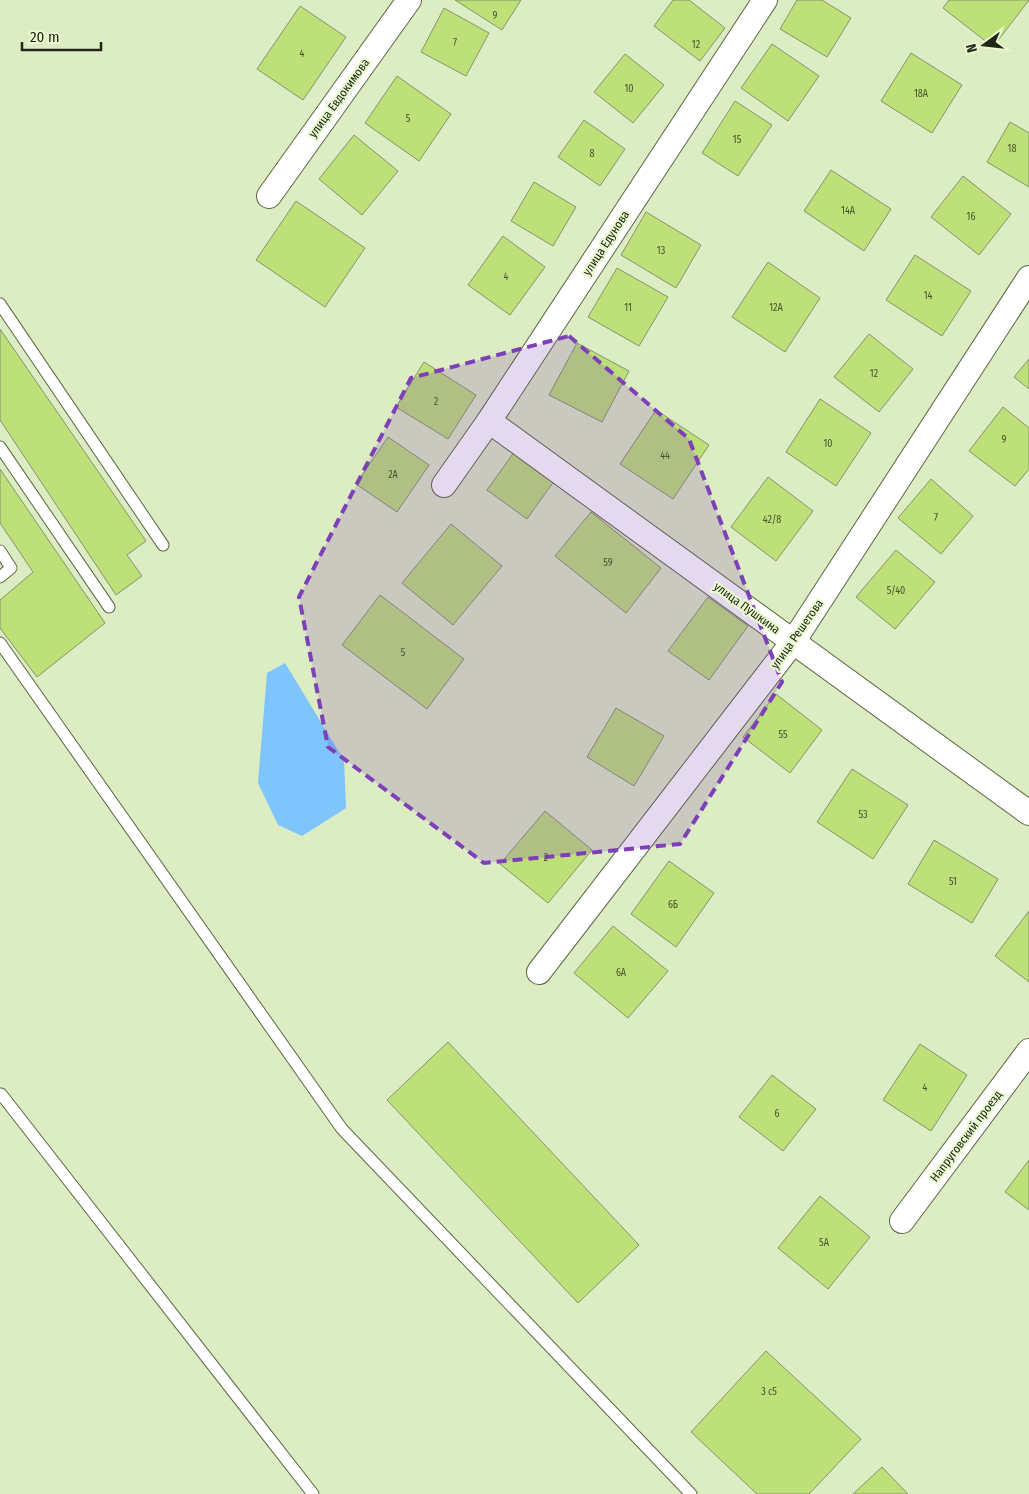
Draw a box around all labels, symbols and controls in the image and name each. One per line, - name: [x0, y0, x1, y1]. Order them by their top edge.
- house number: 9: [493, 10, 498, 22]
- scale bar: [22, 20, 101, 52]
- north arrow: [959, 20, 1009, 70]
- text: 20 m: [30, 28, 60, 46]
- house number: 7: [453, 37, 457, 49]
- house number: 12: [692, 39, 701, 51]
- text: N: [963, 42, 981, 54]
- house number: 4: [300, 48, 305, 60]
- street label: улица Евдокимова: [306, 56, 372, 140]
- house number: 10: [624, 83, 634, 95]
- house number: 18А: [914, 88, 929, 100]
- house number: 5: [406, 113, 411, 125]
- house number: 15: [733, 134, 742, 146]
- house number: 18: [1008, 143, 1016, 155]
- house number: 8: [590, 148, 595, 160]
- house number: 14А: [841, 205, 856, 217]
- street label: улица Едунова: [580, 208, 632, 278]
- house number: 16: [967, 211, 975, 223]
- house number: 13: [657, 245, 666, 257]
- house number: 4: [504, 271, 509, 283]
- house number: 14: [924, 290, 933, 302]
- house number: 11: [624, 302, 632, 314]
- house number: 12А: [769, 302, 784, 314]
- house number: 12: [870, 368, 879, 380]
- house number: 2: [434, 396, 439, 408]
- house number: 9: [1002, 434, 1007, 446]
- house number: 10: [823, 438, 833, 450]
- house number: 44: [660, 450, 670, 462]
- house number: 2А: [388, 469, 399, 481]
- house number: 7: [934, 512, 938, 524]
- house number: 42/8: [763, 514, 781, 526]
- house number: 59: [603, 557, 613, 569]
- street label: улица Пушкина: [711, 579, 783, 637]
- house number: 5/40: [887, 585, 905, 597]
- street label: улица Решетова: [768, 596, 826, 671]
- house number: 5: [401, 647, 406, 659]
- house number: 55: [778, 729, 788, 741]
- house number: 53: [858, 809, 868, 821]
- house number: 2: [544, 852, 549, 864]
- house number: 51: [949, 876, 957, 888]
- house number: 6Б: [668, 899, 678, 911]
- house number: 6А: [616, 967, 627, 979]
- house number: 4: [923, 1082, 928, 1094]
- street label: Напруговский проезд: [927, 1088, 1005, 1184]
- house number: 6: [775, 1108, 780, 1120]
- house number: 5А: [819, 1237, 830, 1249]
- house number: 3 с5: [761, 1386, 777, 1398]

